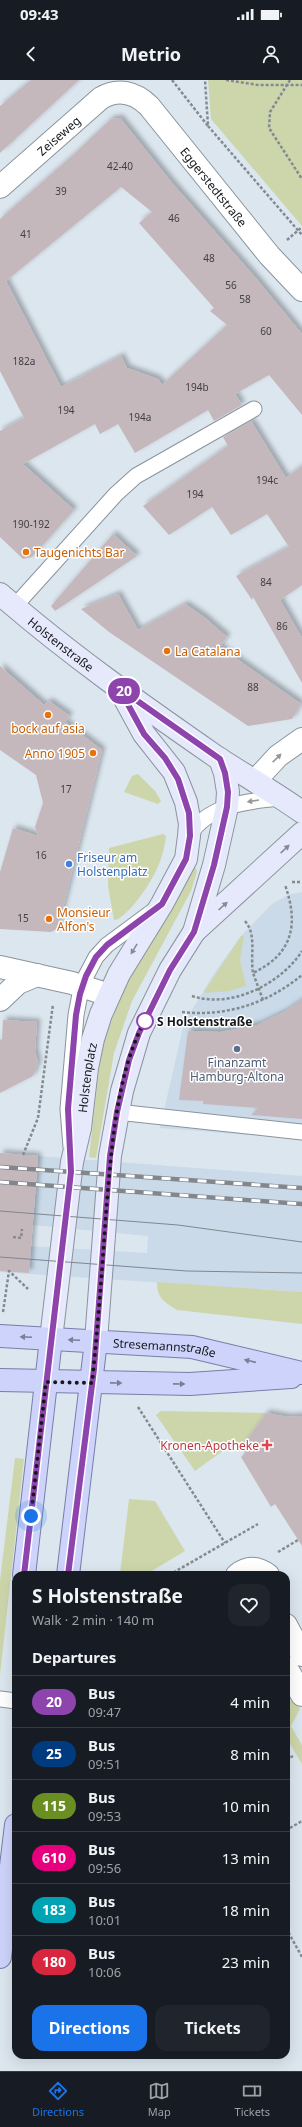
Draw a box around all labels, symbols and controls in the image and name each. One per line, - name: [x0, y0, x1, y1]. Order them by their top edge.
- text: 09:43: [20, 4, 59, 24]
- text: Metrio: [121, 42, 181, 66]
- icon: back: [20, 43, 42, 65]
- icon: person: [260, 43, 282, 65]
- street label: Zeiseweg: [33, 112, 84, 159]
- street label: Eggerstedtstraße: [177, 143, 251, 230]
- house number: 42-40: [107, 159, 133, 173]
- house number: 39: [55, 184, 67, 198]
- house number: 46: [168, 211, 180, 225]
- house number: 41: [20, 227, 32, 241]
- house number: 48: [203, 251, 215, 265]
- house number: 56: [225, 278, 237, 292]
- house number: 58: [239, 292, 251, 306]
- house number: 60: [260, 324, 272, 338]
- house number: 182a: [13, 354, 35, 368]
- house number: 194b: [185, 380, 209, 394]
- house number: 194: [57, 403, 75, 417]
- house number: 194a: [129, 410, 151, 424]
- house number: 194c: [256, 473, 278, 487]
- house number: 194: [186, 487, 204, 501]
- house number: 190-192: [12, 517, 50, 531]
- place label: Taugenichts Bar: [34, 544, 124, 561]
- marker: Taugenichts Bar: [21, 547, 31, 557]
- house number: 84: [260, 575, 272, 589]
- street label: Holstenstraße: [25, 613, 98, 675]
- house number: 86: [276, 619, 288, 633]
- place label: La Catalana: [175, 643, 241, 660]
- marker: La Catalana: [162, 646, 172, 656]
- line badge: 20: [106, 678, 142, 704]
- house number: 88: [247, 680, 259, 694]
- text: 20: [116, 681, 132, 700]
- marker: bock auf asia: [43, 710, 53, 720]
- place label: bock auf asia: [11, 720, 85, 737]
- place label: Anno 1905: [25, 745, 85, 762]
- marker: Anno 1905: [88, 748, 98, 758]
- one-way arrow: [272, 753, 282, 763]
- house number: 17: [60, 782, 72, 796]
- one-way arrow: [247, 798, 260, 804]
- one-way arrow: [280, 845, 290, 854]
- house number: 16: [35, 848, 47, 862]
- place label: Friseur am Holstenplatz: [77, 849, 148, 880]
- marker: Friseur am Holstenplatz: [64, 859, 74, 869]
- one-way arrow: [218, 902, 229, 911]
- place label: Monsieur Alfon's: [57, 904, 111, 935]
- house number: 15: [17, 911, 29, 925]
- marker: Monsieur Alfon's: [44, 914, 54, 924]
- one-way arrow: [131, 943, 138, 955]
- marker: S Holstenstraße: [136, 1012, 154, 1030]
- place label: S Holstenstraße: [157, 1013, 252, 1030]
- street label: Holstenplatz: [73, 1041, 101, 1114]
- marker: Finanzamt Hamburg-Altona: [232, 1044, 242, 1054]
- place label: Finanzamt Hamburg-Altona: [190, 1054, 284, 1085]
- one-way arrow: [20, 1334, 32, 1341]
- street label: Stresemannstraße: [112, 1334, 218, 1361]
- one-way arrow: [67, 1337, 80, 1343]
- one-way arrow: [244, 1357, 257, 1363]
- one-way arrow: [110, 1380, 123, 1386]
- one-way arrow: [173, 1381, 186, 1387]
- place label: Kronen-Apotheke: [160, 1437, 259, 1454]
- marker: Kronen-Apotheke: [262, 1440, 272, 1450]
- your location: [21, 1506, 41, 1526]
- text: S Holstenstraße: [32, 1583, 183, 1609]
- button: heart: [228, 1584, 270, 1626]
- text: Walk · 2 min · 140 m: [32, 1611, 154, 1629]
- text: Departures: [32, 1647, 116, 1667]
- text: Bus: [88, 1683, 115, 1703]
- text: 20: [46, 1692, 62, 1711]
- text: 4 min: [230, 1692, 270, 1712]
- text: 09:47: [88, 1703, 121, 1721]
- text: Bus: [88, 1735, 115, 1755]
- text: 25: [46, 1744, 62, 1763]
- text: 8 min: [230, 1744, 270, 1764]
- text: 09:51: [88, 1755, 121, 1773]
- text: Bus: [88, 1787, 115, 1807]
- text: 115: [42, 1796, 66, 1815]
- text: 10 min: [222, 1796, 270, 1816]
- text: 09:53: [88, 1807, 121, 1825]
- text: Bus: [88, 1839, 115, 1859]
- text: 610: [42, 1848, 66, 1867]
- text: 13 min: [222, 1848, 270, 1868]
- text: 09:56: [88, 1859, 121, 1877]
- text: Bus: [88, 1891, 115, 1911]
- text: 183: [42, 1900, 66, 1919]
- text: 18 min: [222, 1900, 270, 1920]
- text: 10:01: [88, 1911, 121, 1929]
- text: Bus: [88, 1943, 115, 1963]
- text: 180: [42, 1952, 66, 1971]
- text: 23 min: [222, 1952, 270, 1972]
- text: 10:06: [88, 1963, 121, 1981]
- button: Directions: [32, 2005, 147, 2051]
- button: Tickets: [155, 2005, 270, 2051]
- tab: Directions: [32, 2080, 84, 2119]
- tab: Map: [148, 2080, 171, 2119]
- tab: Tickets: [235, 2080, 270, 2119]

